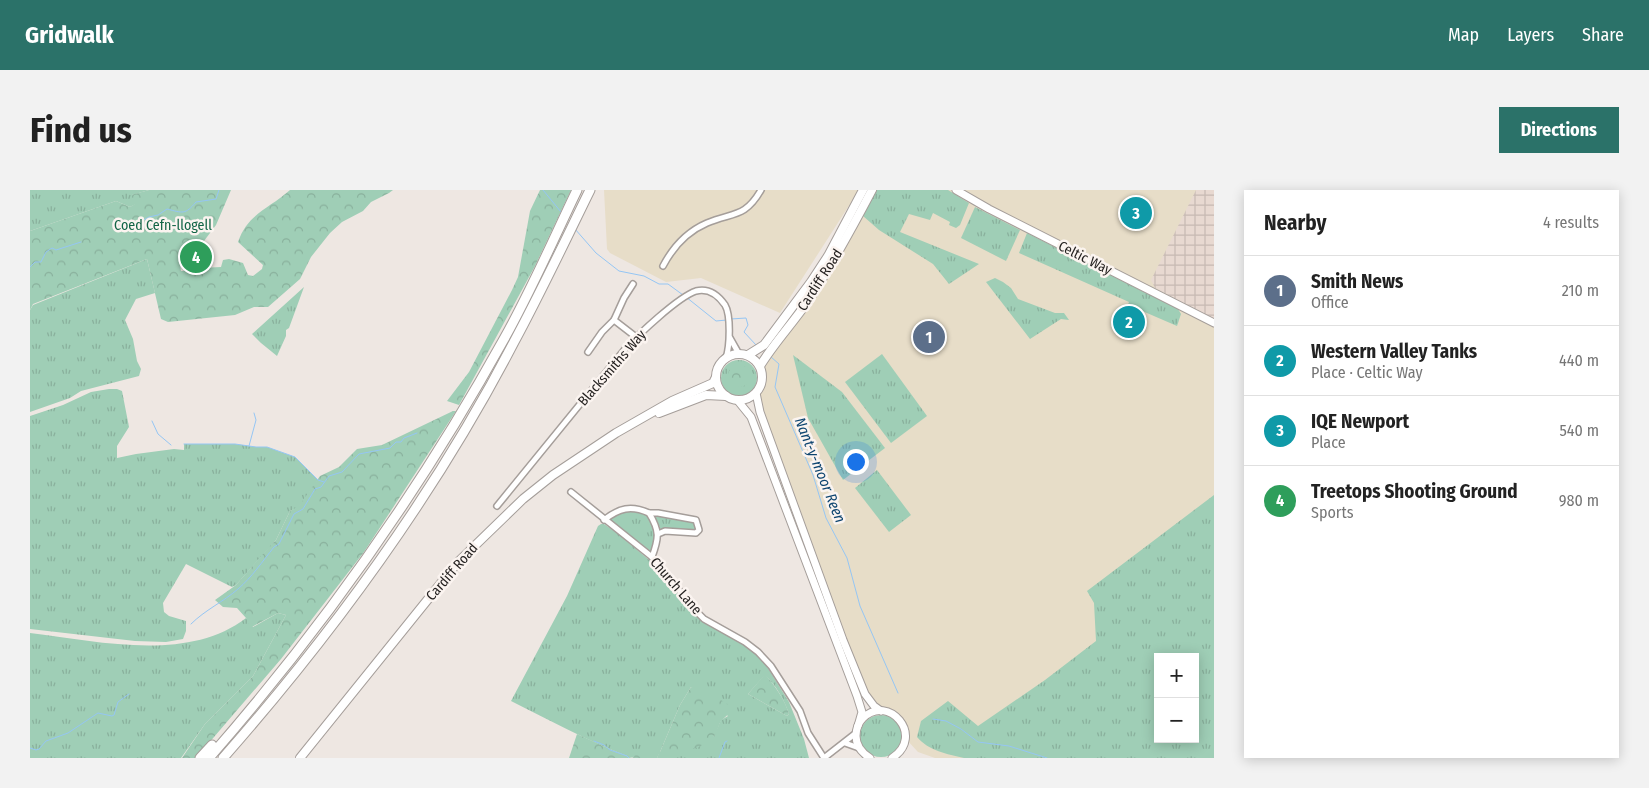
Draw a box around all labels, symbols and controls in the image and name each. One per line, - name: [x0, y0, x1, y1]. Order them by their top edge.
- text: Gridwalk: [25, 21, 114, 49]
- text: Map: [1448, 24, 1479, 46]
- text: Layers: [1507, 24, 1554, 46]
- text: Share: [1582, 24, 1624, 46]
- button: Directions: [1499, 107, 1619, 153]
- text: Find us: [30, 109, 132, 151]
- pin: 3: [1120, 194, 1152, 232]
- text: Nearby: [1264, 210, 1326, 236]
- text: 4 results: [1543, 213, 1599, 232]
- park label: Coed Cefn-llogell: [114, 217, 212, 234]
- street label: Celtic Way: [1055, 237, 1115, 279]
- pin: 4: [180, 238, 212, 276]
- street label: Cardiff Road: [794, 246, 846, 314]
- text: Smith News: [1311, 270, 1403, 293]
- text: 1: [1277, 281, 1283, 300]
- text: 210 m: [1562, 281, 1599, 300]
- text: Office: [1311, 293, 1349, 312]
- pin: 2: [1113, 303, 1145, 341]
- pin: 1: [913, 318, 945, 356]
- street label: Blacksmiths Way: [574, 326, 650, 409]
- text: Western Valley Tanks: [1311, 340, 1477, 363]
- text: 2: [1276, 351, 1284, 370]
- text: 440 m: [1559, 351, 1599, 370]
- text: Place · Celtic Way: [1311, 363, 1423, 382]
- text: IQE Newport: [1311, 410, 1409, 433]
- water label: Nant-y-moor Reen: [791, 415, 849, 525]
- text: 3: [1276, 421, 1284, 440]
- text: 540 m: [1560, 421, 1599, 440]
- text: Place: [1311, 433, 1346, 452]
- your location: [843, 449, 869, 475]
- text: Treetops Shooting Ground: [1311, 480, 1518, 503]
- text: 4: [1276, 491, 1284, 510]
- text: 980 m: [1559, 491, 1599, 510]
- text: Sports: [1311, 503, 1354, 522]
- street label: Cardiff Road: [423, 540, 481, 604]
- street label: Church Lane: [647, 554, 705, 618]
- map controls: [1154, 653, 1199, 743]
- button: +: [1154, 653, 1199, 698]
- button: −: [1154, 698, 1199, 743]

